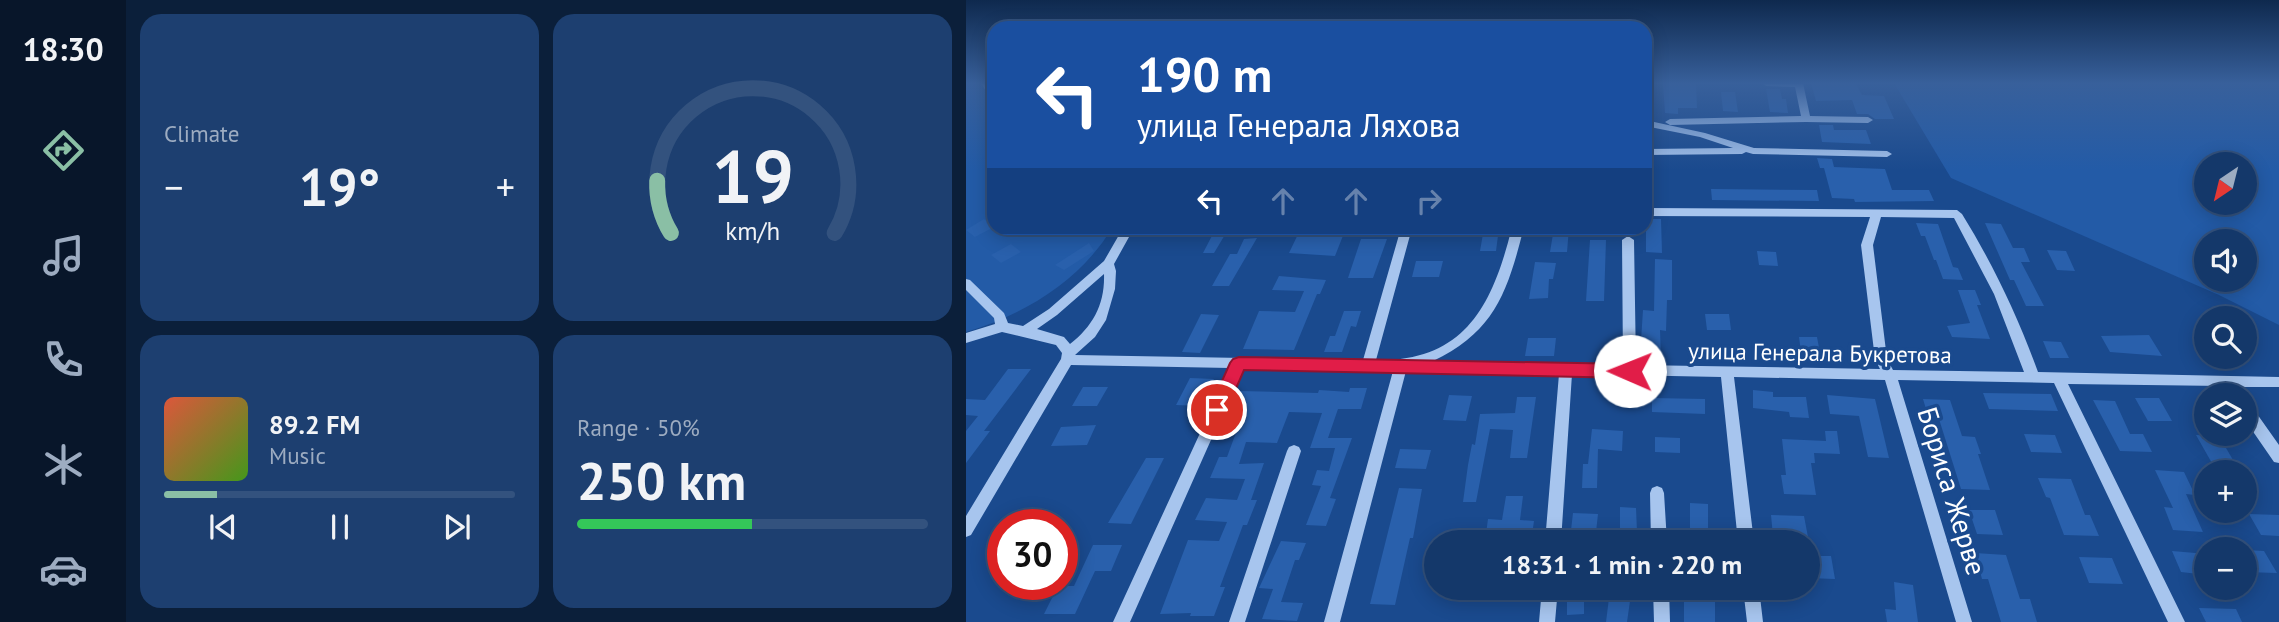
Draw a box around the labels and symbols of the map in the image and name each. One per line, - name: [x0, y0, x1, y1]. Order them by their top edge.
- north arrow: [2194, 152, 2258, 215]
- position arrow: [1593, 334, 1667, 408]
- street label: улица Генерала Букретова: [1688, 336, 1952, 369]
- pin: [1187, 380, 1247, 440]
- street label: Бориса Жерве: [1909, 402, 1996, 579]
- speed limit sign: 30: [987, 509, 1078, 600]

